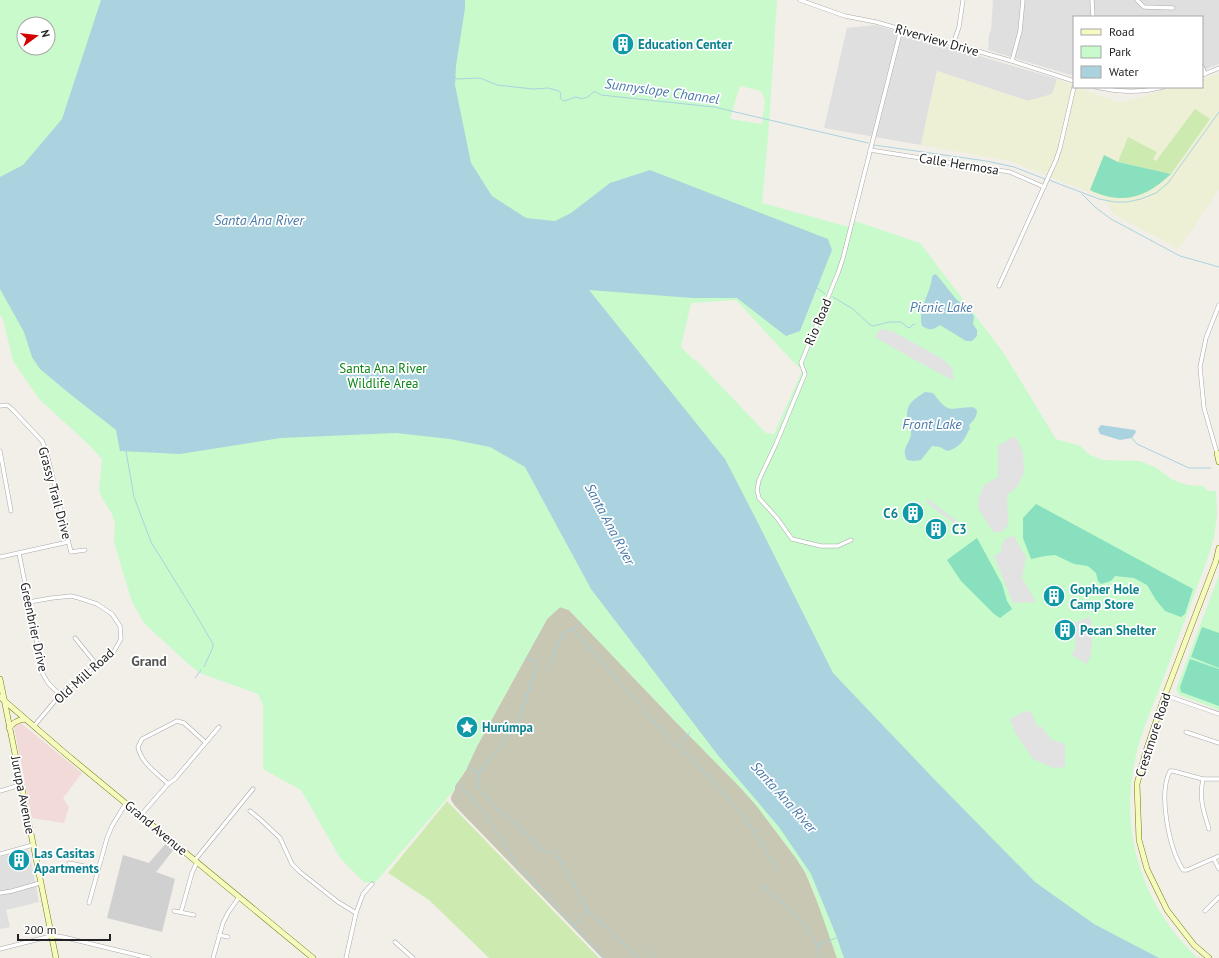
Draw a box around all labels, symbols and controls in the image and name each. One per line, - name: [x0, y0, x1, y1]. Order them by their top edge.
- north arrow: [16, 16, 56, 56]
- legend: [1073, 16, 1203, 88]
- street label: Riverview Drive: [893, 20, 981, 60]
- text: Road: [1109, 24, 1134, 39]
- text: N: [38, 28, 53, 39]
- building icon: Education Center: [610, 31, 636, 57]
- place label: Education Center: [638, 36, 733, 53]
- text: Park: [1109, 44, 1131, 59]
- text: Water: [1109, 64, 1139, 79]
- water label: Sunnyslope Channel: [604, 74, 721, 108]
- street label: Calle Hermosa: [918, 149, 1000, 179]
- water label: Santa Ana River: [214, 211, 305, 229]
- street label: Rio Road: [801, 296, 835, 348]
- water label: Picnic Lake: [910, 298, 973, 316]
- park label: Santa Ana River Wildlife Area: [339, 360, 427, 392]
- water label: Front Lake: [902, 415, 962, 433]
- street label: Grassy Trail Drive: [34, 445, 76, 541]
- water label: Santa Ana River: [581, 480, 640, 569]
- building icon: C6: [900, 500, 926, 526]
- place label: C6: [883, 505, 898, 522]
- building icon: C3: [923, 516, 949, 542]
- place label: C3: [952, 521, 967, 538]
- street label: Greenbrier Drive: [16, 581, 52, 673]
- place label: Gopher Hole Camp Store: [1070, 581, 1140, 613]
- building icon: Gopher Hole Camp Store: [1041, 583, 1067, 609]
- building icon: Pecan Shelter: [1052, 617, 1078, 643]
- place label: Pecan Shelter: [1080, 622, 1156, 639]
- street label: Old Mill Road: [50, 644, 118, 708]
- district label: Grand: [131, 652, 167, 670]
- street label: Crestmore Road: [1131, 691, 1175, 779]
- place icon: Hurúmpa: [454, 714, 480, 740]
- place label: Hurúmpa: [482, 719, 533, 736]
- street label: Jurupa Avenue: [7, 753, 39, 836]
- water label: Santa Ana River: [747, 758, 822, 837]
- street label: Grand Avenue: [121, 797, 191, 859]
- place label: Las Casitas Apartments: [34, 845, 100, 877]
- building icon: Las Casitas Apartments: [6, 847, 32, 873]
- scale bar: [18, 916, 110, 942]
- text: 200 m: [24, 922, 57, 937]

